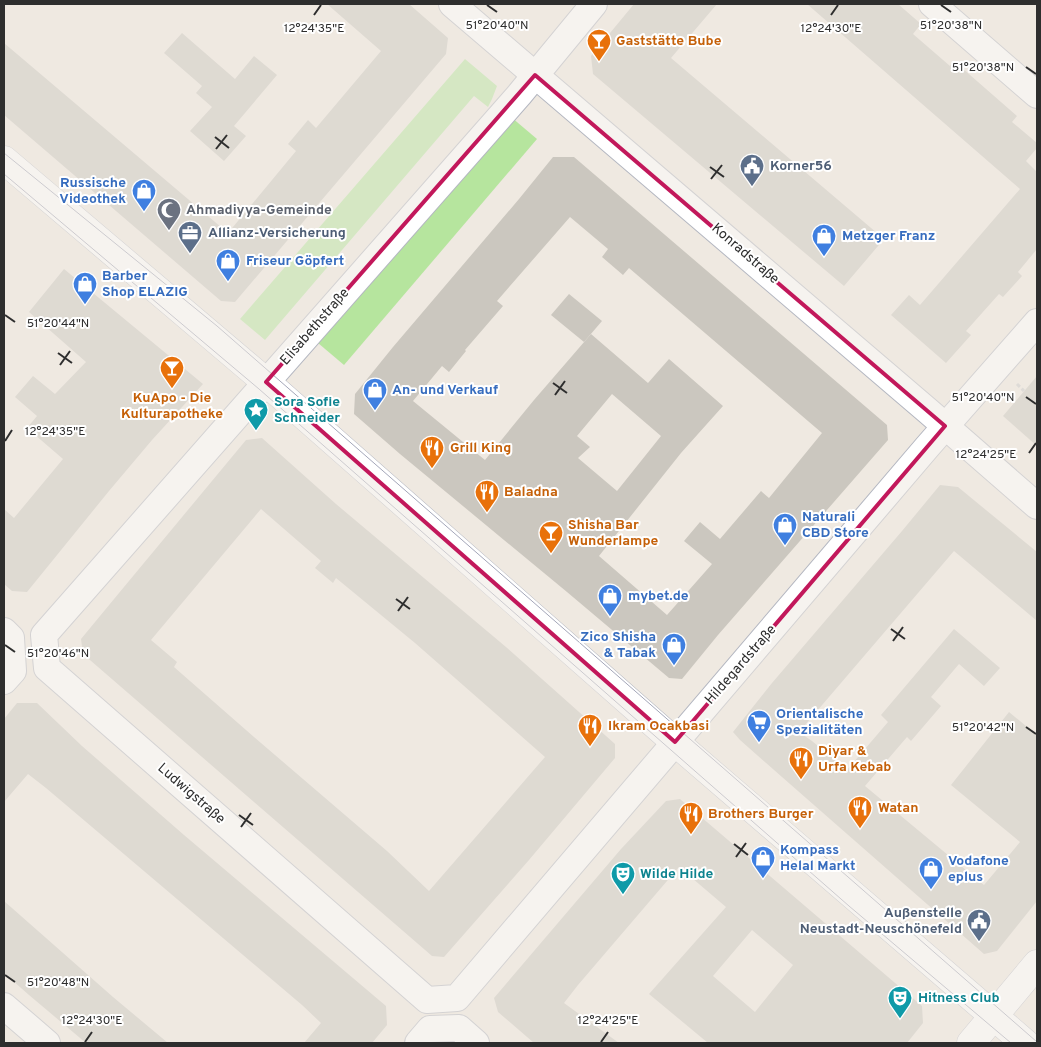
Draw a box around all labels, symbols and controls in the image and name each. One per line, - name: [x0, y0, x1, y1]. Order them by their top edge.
- text: 51°20'40"N: [466, 18, 528, 34]
- text: 51°20'38"N: [920, 18, 982, 34]
- text: 12°24'35"E: [284, 21, 344, 37]
- text: 12°24'30"E: [801, 21, 861, 37]
- bar icon: Gaststätte Bube: [586, 28, 612, 62]
- place label: Gaststätte Bube: [616, 33, 722, 50]
- text: 51°20'38"N: [952, 60, 1014, 76]
- public building icon: Korner56: [739, 153, 765, 187]
- place label: Korner56: [770, 158, 832, 175]
- place label: Russische Videothek: [59, 175, 126, 208]
- shop icon: Russische Videothek: [131, 178, 157, 212]
- mosque icon: Ahmadiyya-Gemeinde: [156, 197, 182, 231]
- place label: Ahmadiyya-Gemeinde: [186, 202, 332, 219]
- office icon: Allianz-Versicherung: [177, 220, 203, 254]
- street label: Konradstraße: [708, 220, 782, 288]
- shop icon: Metzger Franz: [811, 223, 837, 257]
- place label: Allianz-Versicherung: [208, 225, 346, 242]
- place label: Metzger Franz: [842, 228, 935, 245]
- shop icon: Friseur Göpfert: [215, 248, 241, 282]
- place label: Friseur Göpfert: [246, 253, 344, 270]
- place label: Barber Shop ELAZIG: [102, 268, 188, 301]
- shop icon: Barber Shop ELAZIG: [72, 271, 98, 305]
- street label: Elisabethstraße: [277, 285, 353, 369]
- text: 51°20'44"N: [27, 316, 89, 332]
- bar icon: KuApo - Die Kulturapotheke: [159, 355, 185, 389]
- shop icon: An- und Verkauf: [362, 377, 388, 411]
- place label: An- und Verkauf: [392, 382, 498, 399]
- place label: KuApo - Die Kulturapotheke: [121, 390, 223, 423]
- text: 51°20'40"N: [952, 390, 1014, 406]
- place label: Sora Sofie Schneider: [274, 394, 340, 427]
- place icon: Sora Sofie Schneider: [243, 397, 269, 431]
- text: 12°24'35"E: [25, 424, 85, 440]
- restaurant icon: Grill King: [419, 435, 445, 469]
- place label: Grill King: [450, 440, 511, 457]
- text: 12°24'25"E: [956, 447, 1016, 463]
- restaurant icon: Baladna: [474, 479, 500, 513]
- place label: Baladna: [504, 484, 558, 501]
- place label: Naturali CBD Store: [802, 509, 869, 542]
- shop icon: Naturali CBD Store: [772, 512, 798, 546]
- place label: Shisha Bar Wunderlampe: [568, 517, 659, 550]
- bar icon: Shisha Bar Wunderlampe: [538, 520, 564, 554]
- shop icon: mybet.de: [597, 583, 623, 617]
- place label: mybet.de: [628, 588, 689, 605]
- street label: Hildegardstraße: [702, 622, 780, 708]
- place label: Zico Shisha & Tabak: [580, 629, 656, 662]
- shop icon: Zico Shisha & Tabak: [661, 632, 687, 666]
- text: 51°20'46"N: [27, 646, 89, 662]
- place label: Orientalische Spezialitäten: [776, 706, 864, 739]
- supermarket icon: Orientalische Spezialitäten: [746, 709, 772, 743]
- restaurant icon: Ikram Ocakbasi: [577, 713, 603, 747]
- place label: Ikram Ocakbasi: [608, 718, 709, 735]
- text: 51°20'42"N: [952, 720, 1014, 736]
- place label: Diyar & Urfa Kebab: [818, 743, 891, 776]
- restaurant icon: Diyar & Urfa Kebab: [788, 746, 814, 780]
- street label: Ludwigstraße: [154, 760, 228, 828]
- restaurant icon: Watan: [847, 795, 873, 829]
- place label: Watan: [878, 800, 918, 817]
- restaurant icon: Brothers Burger: [678, 801, 704, 835]
- place label: Brothers Burger: [708, 806, 814, 823]
- place label: Kompass Helal Markt: [780, 842, 856, 875]
- shop icon: Kompass Helal Markt: [750, 845, 776, 879]
- place label: Vodafone eplus: [948, 853, 1009, 886]
- shop icon: Vodafone eplus: [918, 856, 944, 890]
- theatre icon: Wilde Hilde: [610, 861, 636, 895]
- place label: Wilde Hilde: [640, 866, 713, 883]
- place label: Außenstelle Neustadt-Neuschönefeld: [800, 905, 962, 938]
- public building icon: Außenstelle Neustadt-Neuschönefeld: [966, 908, 992, 942]
- text: 51°20'48"N: [27, 975, 89, 991]
- theatre icon: Hitness Club: [887, 985, 913, 1019]
- place label: Hitness Club: [918, 990, 1000, 1007]
- text: 12°24'30"E: [62, 1013, 122, 1029]
- text: 12°24'25"E: [578, 1013, 638, 1029]

